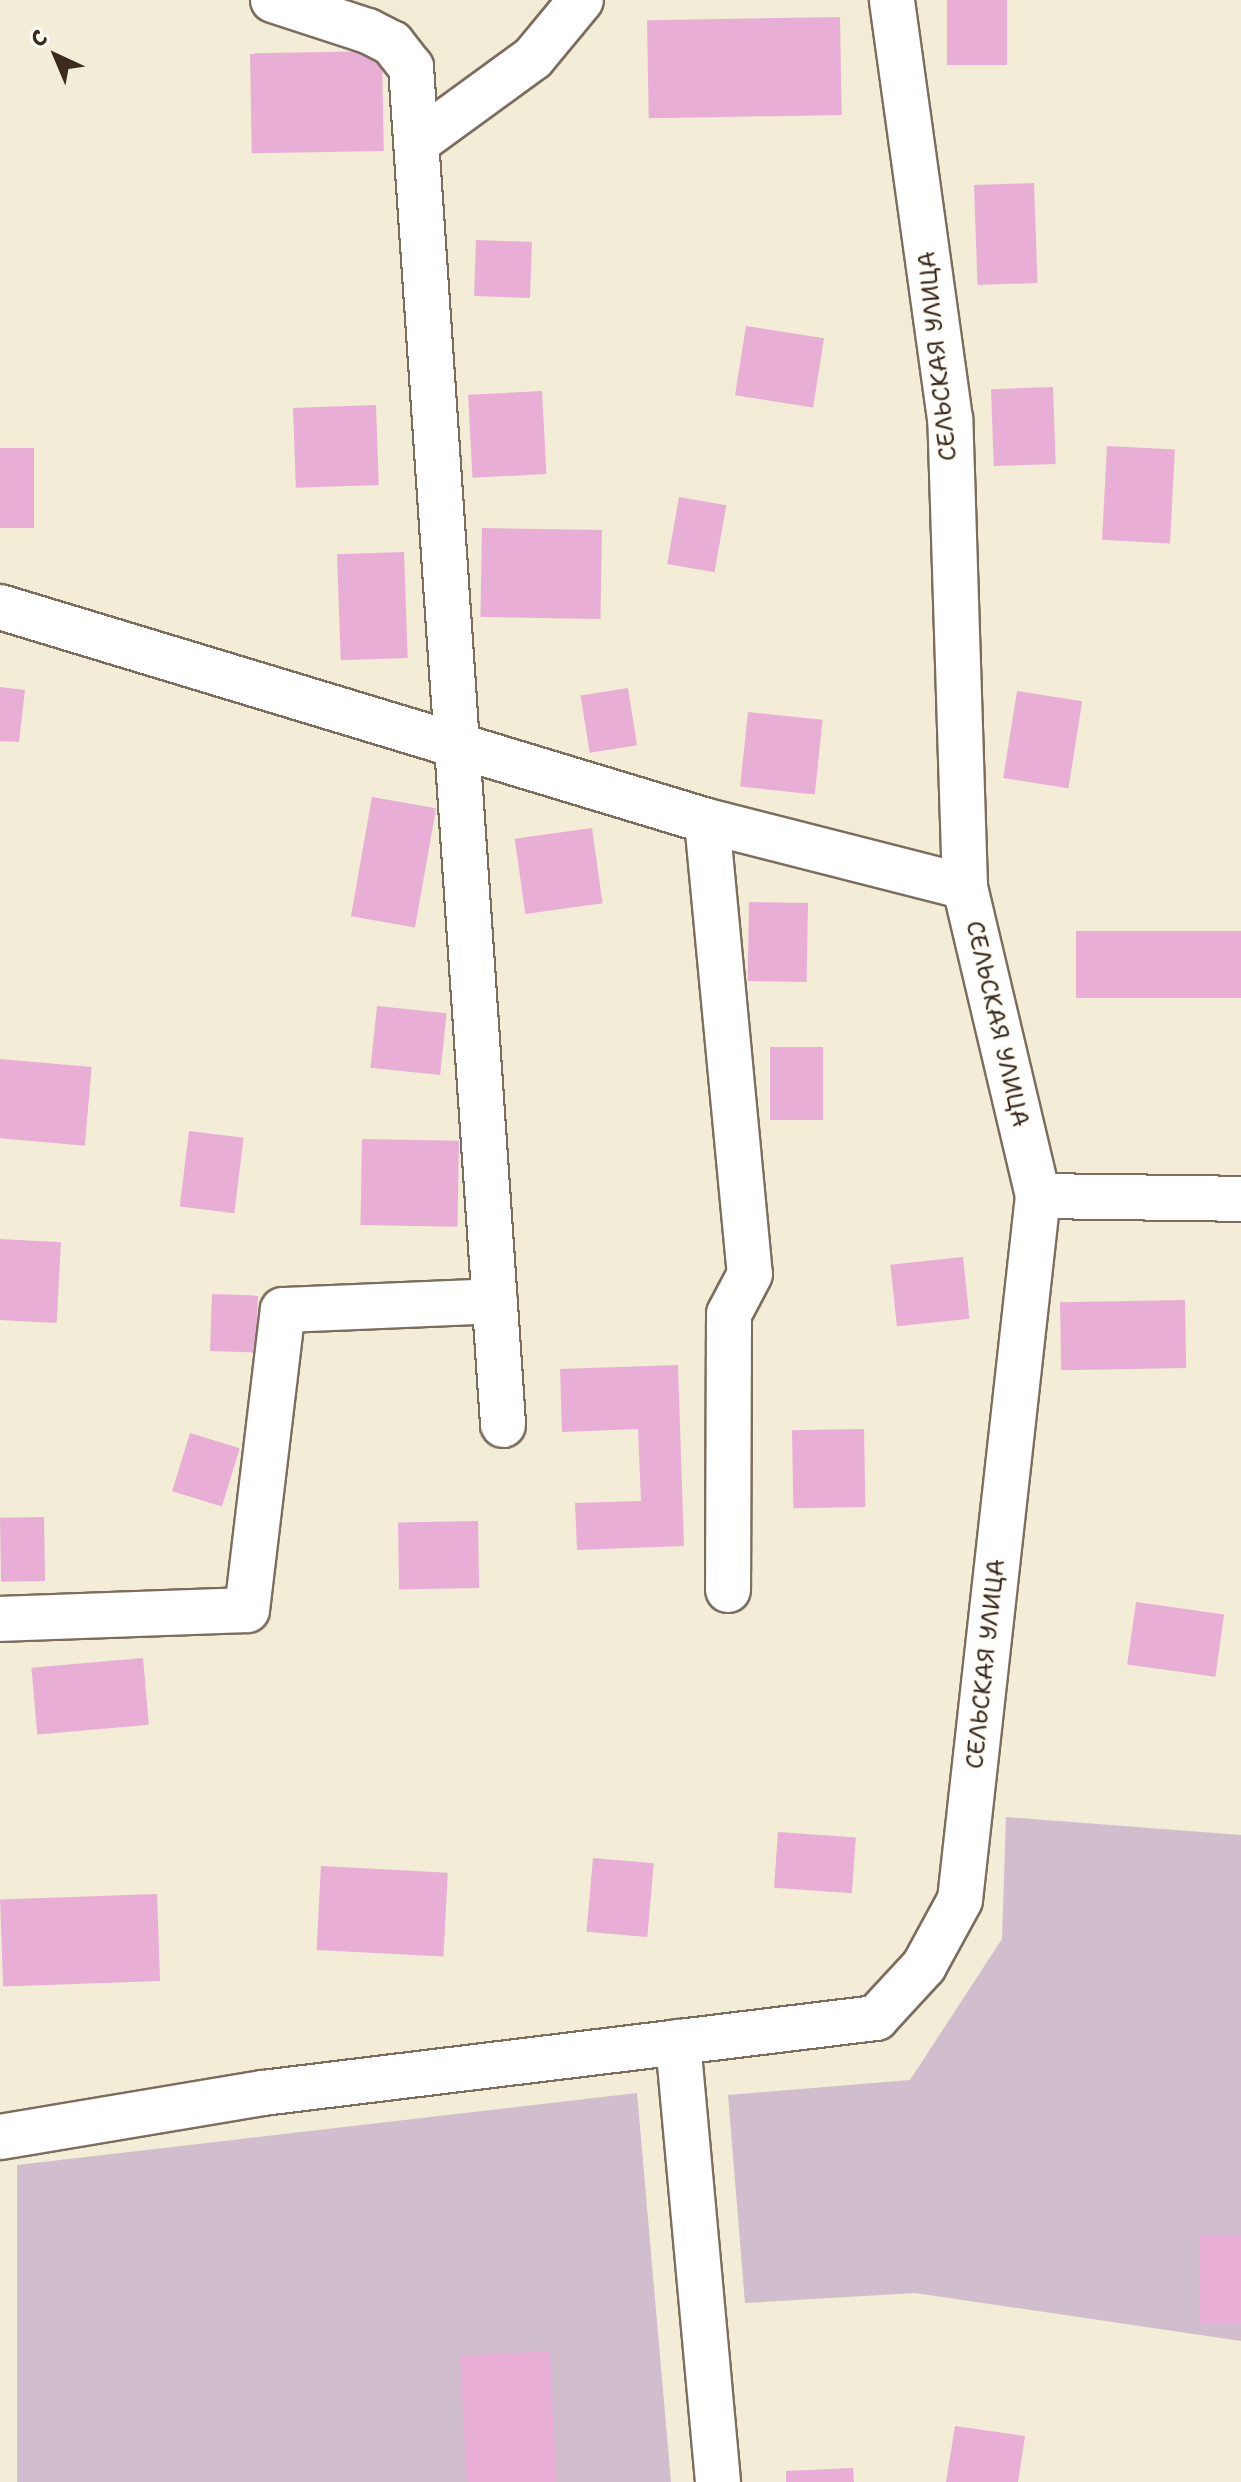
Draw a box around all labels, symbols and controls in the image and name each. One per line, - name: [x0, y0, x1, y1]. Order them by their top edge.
- north arrow: [16, 16, 96, 96]
- text: С: [24, 23, 54, 54]
- street label: СЕЛЬСКАЯ УЛИЦА: [913, 250, 963, 462]
- street label: СЕЛЬСКАЯ УЛИЦА: [959, 918, 1035, 1130]
- street label: СЕЛЬСКАЯ УЛИЦА: [961, 1558, 1011, 1770]

